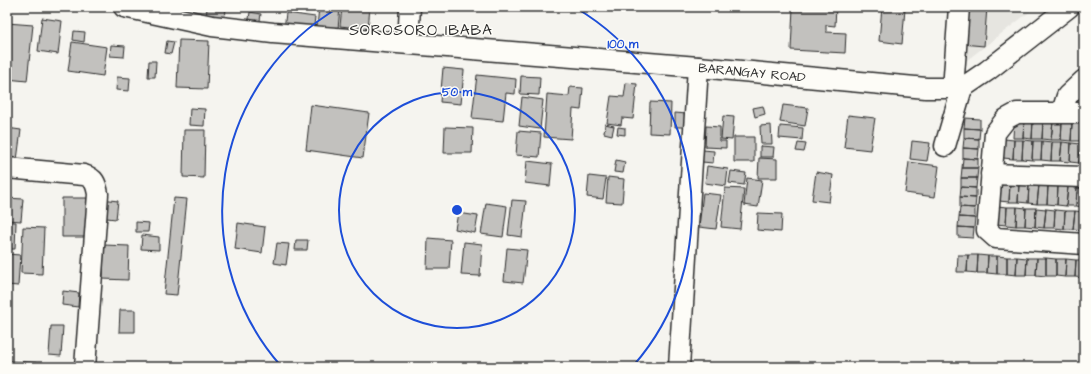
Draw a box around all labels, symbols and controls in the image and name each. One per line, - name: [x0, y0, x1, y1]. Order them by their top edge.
- district label: SOROSORO IBABA: [349, 20, 493, 41]
- text: 100 m: [608, 36, 639, 53]
- street label: BARANGAY ROAD: [697, 59, 807, 87]
- text: 50 m: [442, 84, 473, 101]
- centre of rings: [450, 203, 464, 217]

